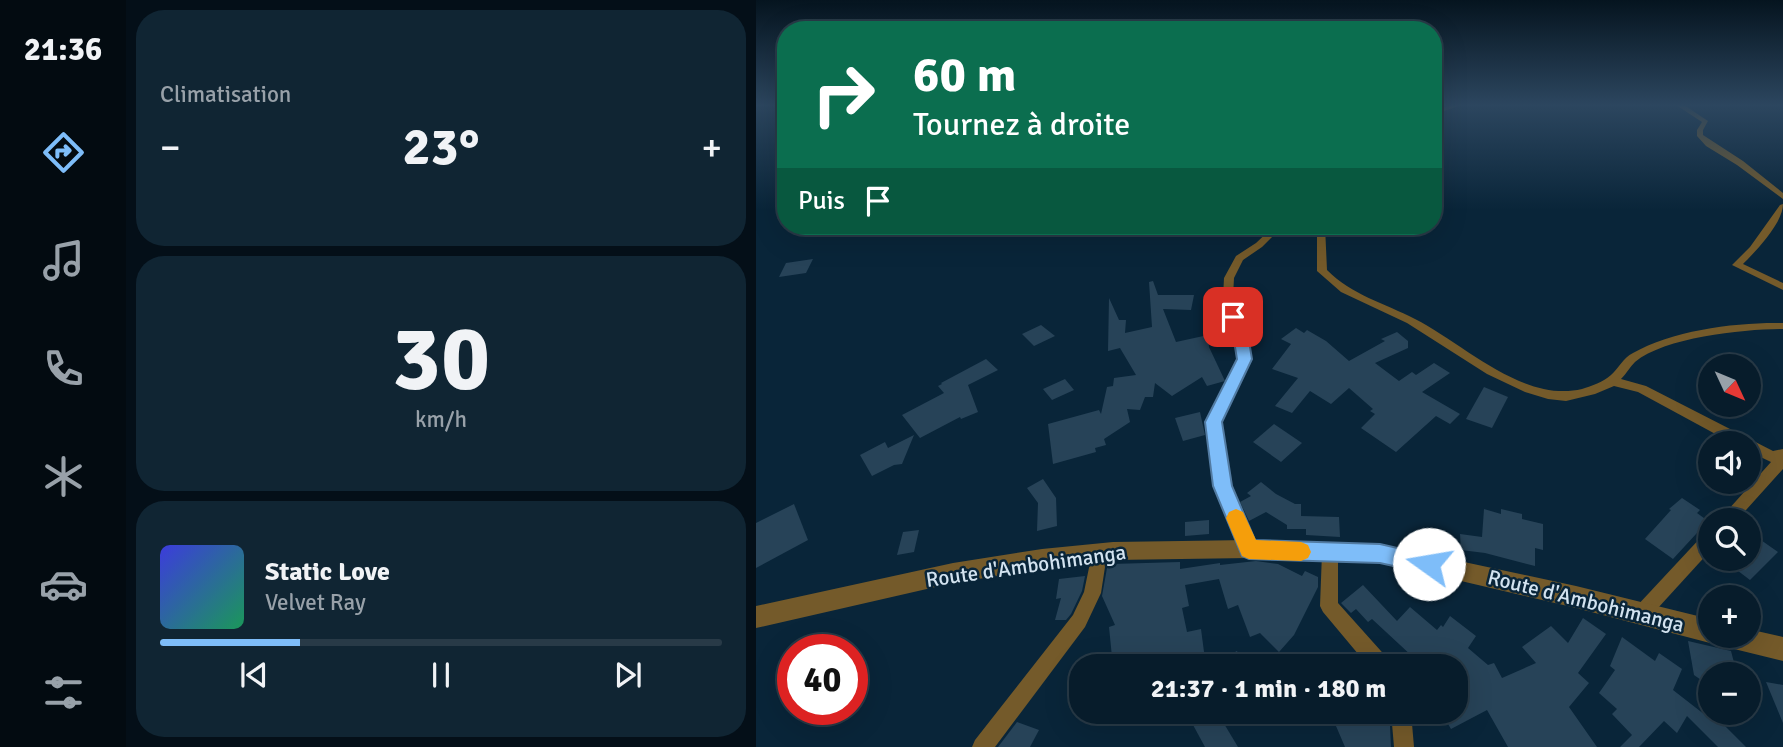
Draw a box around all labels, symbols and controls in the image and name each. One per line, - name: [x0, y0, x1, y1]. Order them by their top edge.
- text: 21:36: [24, 30, 102, 69]
- text: 60 m: [913, 45, 1016, 105]
- icon: right: [798, 49, 889, 140]
- text: Climatisation: [160, 80, 291, 109]
- text: Tournez à droite: [913, 105, 1130, 144]
- text: 23°: [403, 115, 479, 179]
- text: −: [160, 124, 181, 171]
- text: +: [701, 124, 722, 171]
- icon: directions: [39, 128, 88, 177]
- icon: arrive: [859, 182, 897, 220]
- text: Puis: [798, 185, 845, 217]
- icon: music: [39, 236, 88, 285]
- pin: [1203, 287, 1263, 347]
- icon: arrive: [1214, 298, 1252, 336]
- text: 30: [392, 303, 490, 416]
- icon: phone: [39, 344, 88, 393]
- north arrow: [1698, 354, 1760, 416]
- map controls: [1698, 354, 1761, 725]
- text: km/h: [415, 405, 467, 434]
- button: sound: [1698, 431, 1761, 494]
- icon: climate: [39, 452, 88, 501]
- button: search: [1698, 508, 1761, 571]
- position arrow: [1392, 527, 1466, 601]
- street label: Route d'Ambohimanga: [924, 539, 1128, 593]
- text: Static Love: [265, 556, 390, 588]
- icon: car: [39, 560, 88, 609]
- street label: Route d'Ambohimanga: [1485, 564, 1687, 638]
- button: +: [1698, 585, 1761, 648]
- text: Velvet Ray: [265, 588, 366, 617]
- speed limit sign: 40: [777, 634, 868, 725]
- icon: previous: [235, 656, 273, 694]
- icon: pause: [422, 656, 460, 694]
- icon: next: [609, 656, 647, 694]
- button: −: [1698, 662, 1761, 725]
- icon: filters: [39, 668, 88, 717]
- text: 21:37 · 1 min · 180 m: [1151, 673, 1386, 705]

